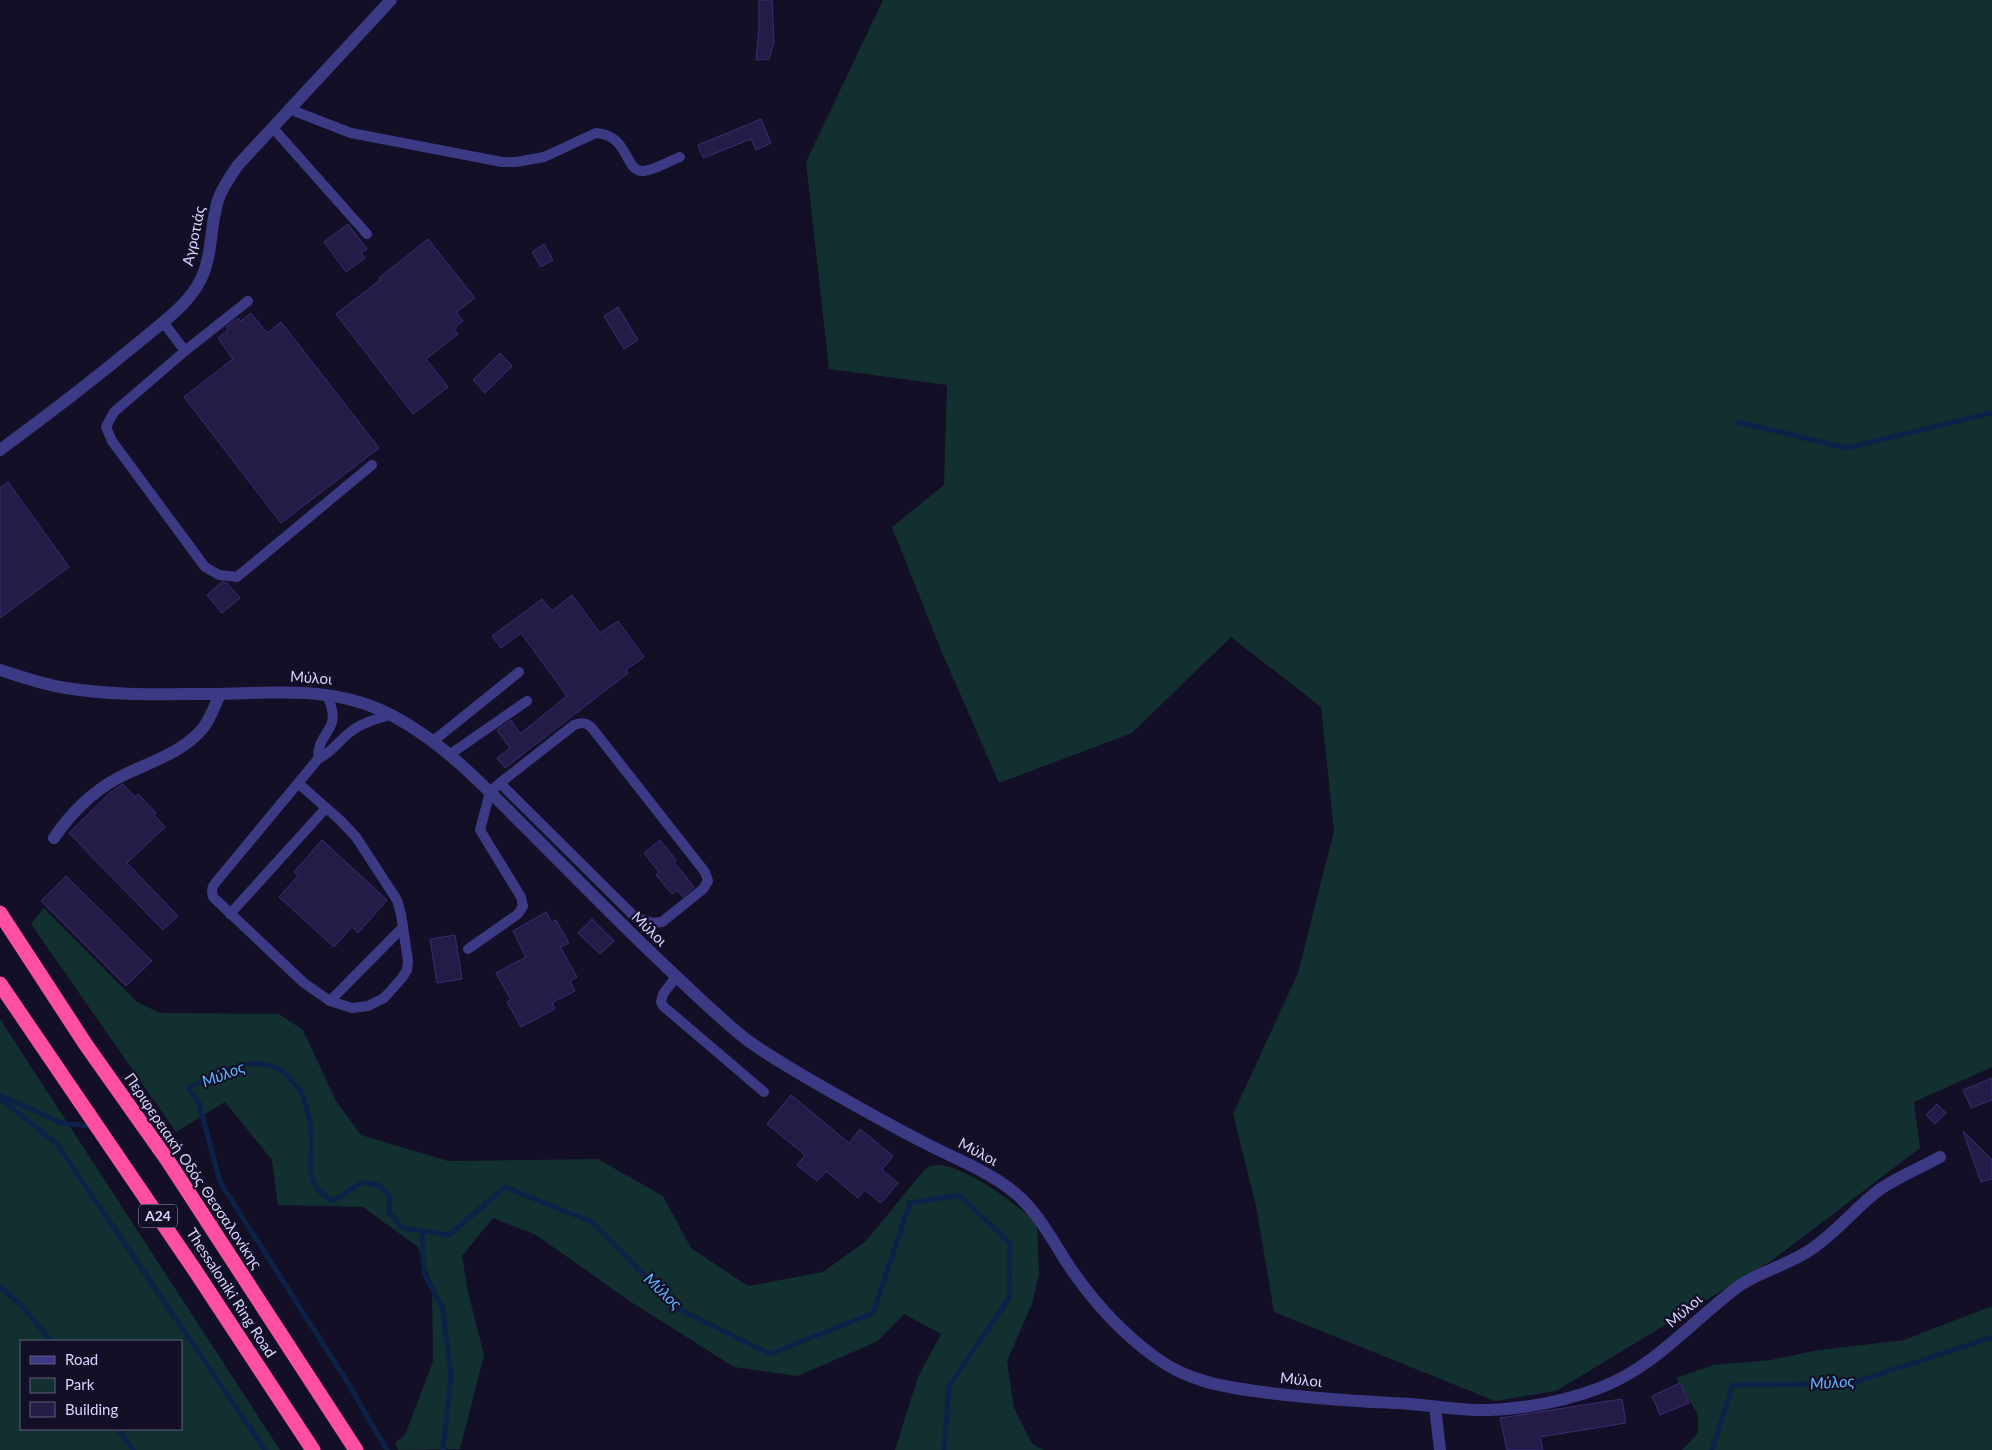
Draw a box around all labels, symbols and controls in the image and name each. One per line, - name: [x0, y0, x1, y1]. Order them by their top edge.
- street label: Αγροτιάς: [178, 204, 208, 267]
- street label: Μύλοι: [289, 667, 333, 687]
- street label: Μύλοι: [628, 907, 671, 949]
- water label: Μύλος: [199, 1057, 247, 1090]
- street label: Περιφερειακή Οδός Θεσσαλονίκης: [121, 1069, 266, 1272]
- street label: Μύλοι: [956, 1133, 1001, 1169]
- road number: Α24: [139, 1204, 177, 1228]
- street label: Thessaloniki Ring Road: [183, 1224, 280, 1361]
- water label: Μύλος: [641, 1269, 686, 1313]
- street label: Μύλοι: [1662, 1290, 1705, 1331]
- legend: [20, 1340, 182, 1430]
- text: Road: [65, 1350, 98, 1368]
- street label: Μύλοι: [1279, 1368, 1323, 1390]
- water label: Μύλος: [1809, 1370, 1855, 1393]
- text: Park: [65, 1375, 95, 1393]
- text: Building: [65, 1400, 118, 1418]

